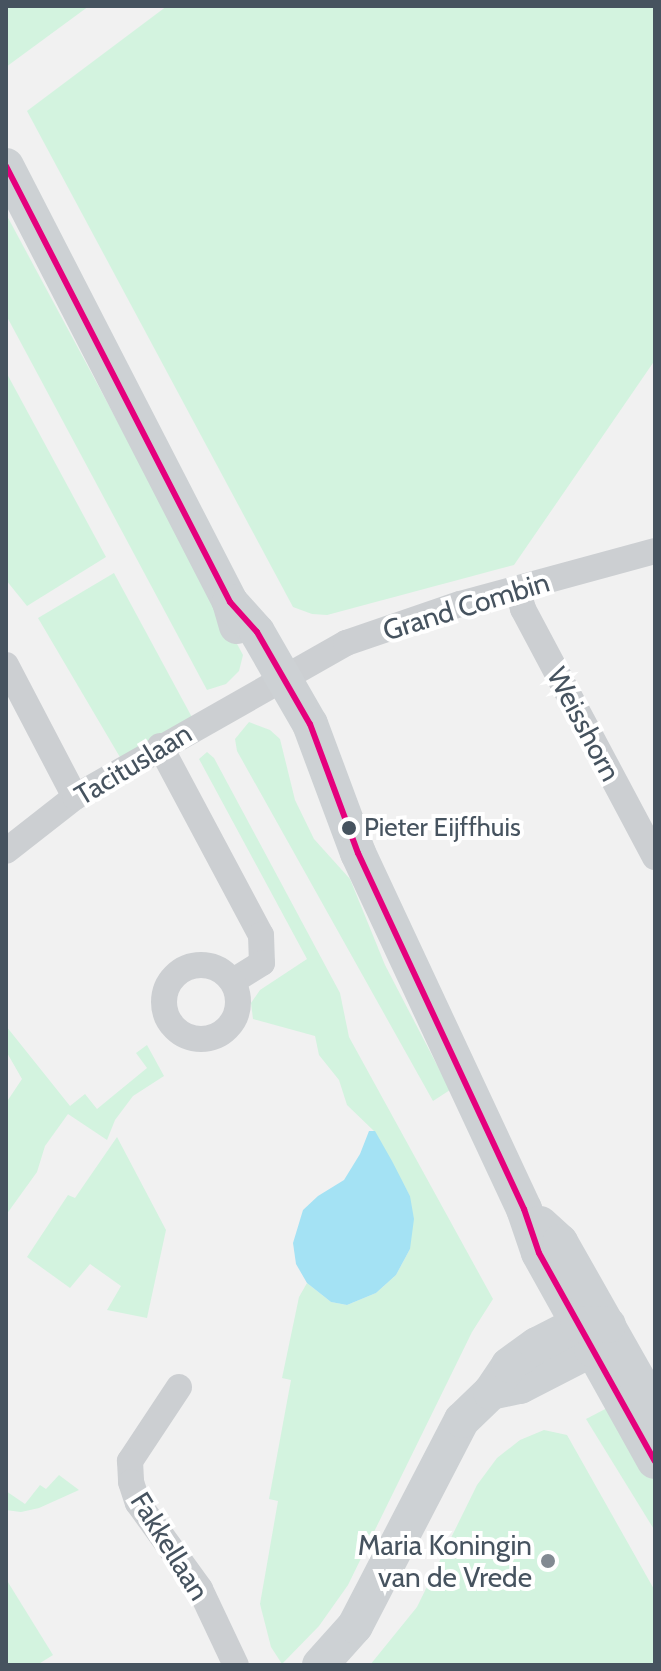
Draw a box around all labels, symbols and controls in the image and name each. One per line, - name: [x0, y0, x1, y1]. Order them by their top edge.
- street label: Grand Combin: [379, 565, 553, 647]
- street label: Weisshorn: [540, 661, 628, 787]
- street label: Tacituslaan: [69, 716, 197, 812]
- place label: Pieter Eijffhuis: [364, 812, 521, 844]
- marker: Pieter Eijffhuis: [341, 820, 357, 836]
- street label: Fakkellaan: [124, 1486, 216, 1606]
- place label: Maria Koningin van de Vrede: [358, 1528, 532, 1594]
- marker: Maria Koningin van de Vrede: [539, 1552, 557, 1570]

